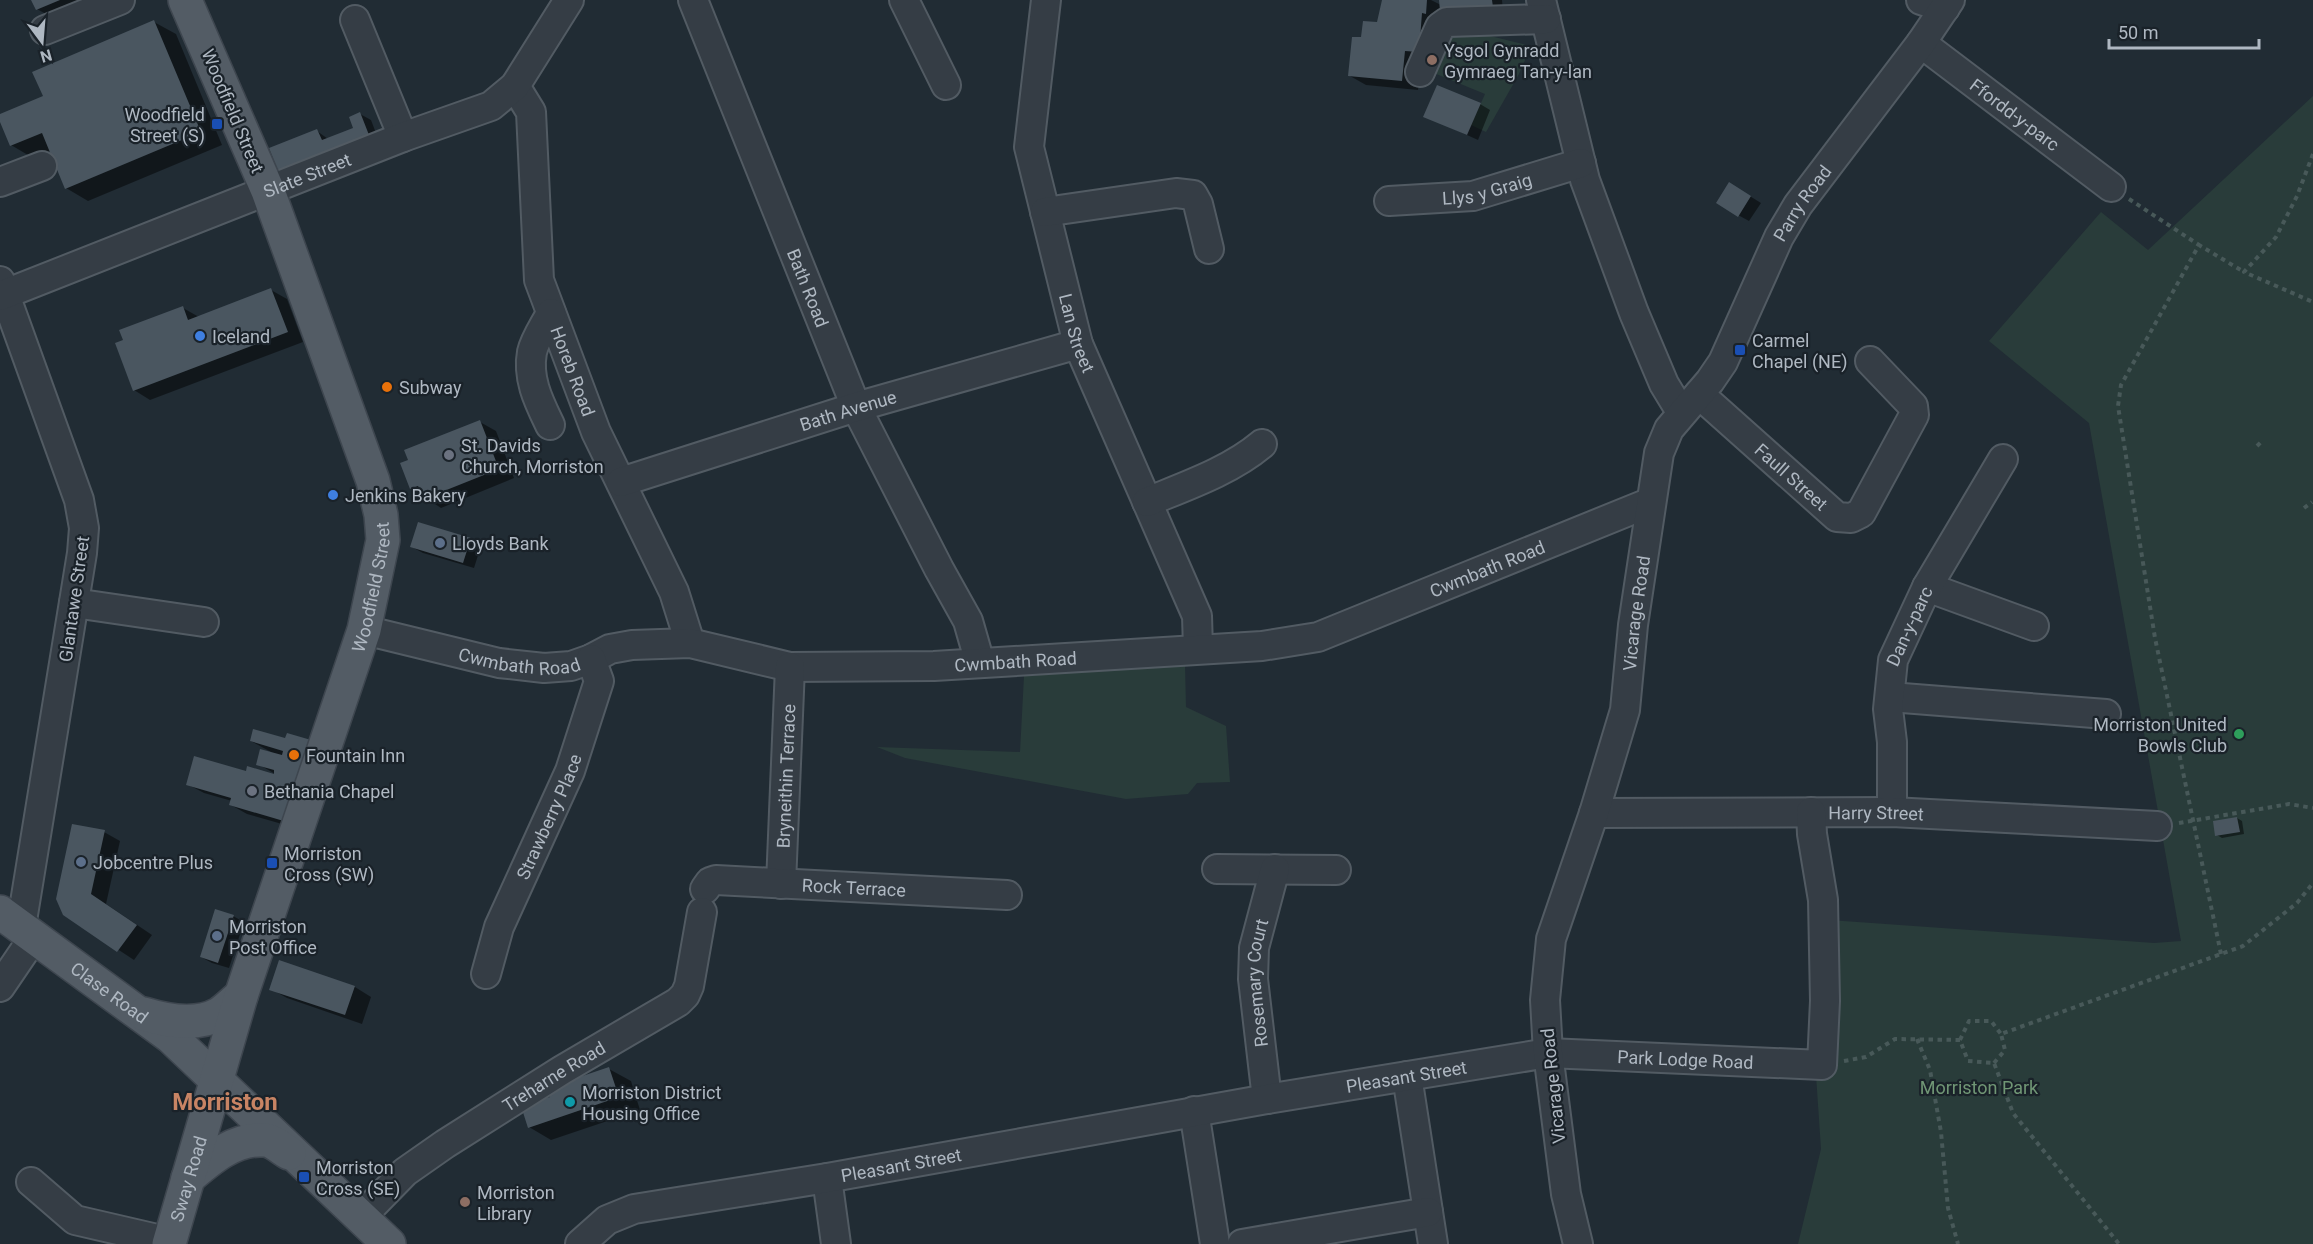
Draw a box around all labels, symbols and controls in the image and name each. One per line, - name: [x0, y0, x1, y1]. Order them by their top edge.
- north arrow: [12, 12, 72, 72]
- scale bar: [2109, 12, 2259, 50]
- text: 50 m: [2118, 22, 2158, 43]
- place label: Ysgol Gynradd Gymraeg Tan-y-lan: [1444, 40, 1592, 82]
- text: N: [38, 45, 54, 67]
- street label: Woodfield Street: [197, 46, 269, 176]
- marker: Ysgol Gynradd Gymraeg Tan-y-lan: [1425, 53, 1439, 67]
- street label: Ffordd-y-parc: [1966, 74, 2064, 155]
- place label: Woodfield Street (S): [125, 104, 205, 147]
- marker: Woodfield Street (S): [210, 117, 224, 131]
- street label: Slate Street: [260, 148, 354, 202]
- street label: Parry Road: [1768, 161, 1835, 245]
- street label: Llys y Graig: [1441, 168, 1534, 208]
- street label: Bath Road: [783, 246, 833, 330]
- street label: Lan Street: [1055, 291, 1100, 376]
- street label: Horeb Road: [547, 323, 600, 419]
- place label: Iceland: [212, 326, 270, 347]
- marker: Iceland: [193, 329, 207, 343]
- place label: Carmel Chapel (NE): [1752, 330, 1847, 373]
- marker: Carmel Chapel (NE): [1733, 343, 1747, 357]
- place label: Subway: [399, 377, 462, 398]
- marker: Subway: [380, 380, 394, 394]
- street label: Bath Avenue: [797, 386, 899, 435]
- place label: St. Davids Church, Morriston: [461, 435, 604, 477]
- street label: Faull Street: [1751, 439, 1832, 514]
- marker: St. Davids Church, Morriston: [442, 448, 456, 462]
- place label: Jenkins Bakery: [345, 485, 466, 506]
- marker: Jenkins Bakery: [326, 488, 340, 502]
- street label: Woodfield Street: [347, 521, 394, 655]
- place label: Lloyds Bank: [452, 533, 549, 554]
- street label: Glantawe Street: [55, 535, 93, 663]
- marker: Lloyds Bank: [433, 536, 447, 550]
- street label: Cwmbath Road: [1426, 536, 1548, 601]
- street label: Vicarage Road: [1618, 554, 1654, 672]
- street label: Dan-y-parc: [1881, 583, 1936, 669]
- street label: Cwmbath Road: [456, 643, 583, 679]
- street label: Cwmbath Road: [954, 647, 1077, 675]
- street label: Bryneithin Terrace: [772, 704, 799, 849]
- place label: Morriston United Bowls Club: [2093, 714, 2227, 756]
- marker: Morriston United Bowls Club: [2232, 727, 2246, 741]
- place label: Fountain Inn: [306, 745, 405, 766]
- marker: Fountain Inn: [287, 748, 301, 762]
- street label: Strawberry Place: [512, 751, 585, 883]
- place label: Bethania Chapel: [264, 781, 394, 802]
- marker: Bethania Chapel: [245, 784, 259, 798]
- street label: Harry Street: [1828, 801, 1924, 824]
- place label: Morriston Cross (SW): [284, 843, 374, 886]
- place label: Jobcentre Plus: [93, 852, 213, 873]
- marker: Jobcentre Plus: [74, 855, 88, 869]
- marker: Morriston Cross (SW): [265, 856, 279, 870]
- street label: Rock Terrace: [801, 874, 906, 900]
- place label: Morriston Post Office: [229, 916, 317, 958]
- street label: Rosemary Court: [1242, 916, 1272, 1048]
- marker: Morriston Post Office: [210, 929, 224, 943]
- street label: Clase Road: [67, 957, 153, 1027]
- street label: Vicarage Road: [1536, 1027, 1570, 1145]
- street label: Treharne Road: [498, 1037, 609, 1116]
- street label: Park Lodge Road: [1617, 1046, 1754, 1072]
- street label: Pleasant Street: [1344, 1056, 1468, 1096]
- park label: Morriston Park: [1920, 1077, 2039, 1098]
- place label: Morriston District Housing Office: [582, 1082, 721, 1124]
- district label: Morriston: [172, 1088, 278, 1116]
- marker: Morriston District Housing Office: [563, 1095, 577, 1109]
- street label: Sway Road: [166, 1133, 210, 1224]
- street label: Pleasant Street: [839, 1144, 963, 1186]
- place label: Morriston Cross (SE): [316, 1157, 400, 1200]
- marker: Morriston Cross (SE): [297, 1170, 311, 1184]
- place label: Morriston Library: [477, 1182, 555, 1224]
- marker: Morriston Library: [458, 1195, 472, 1209]

